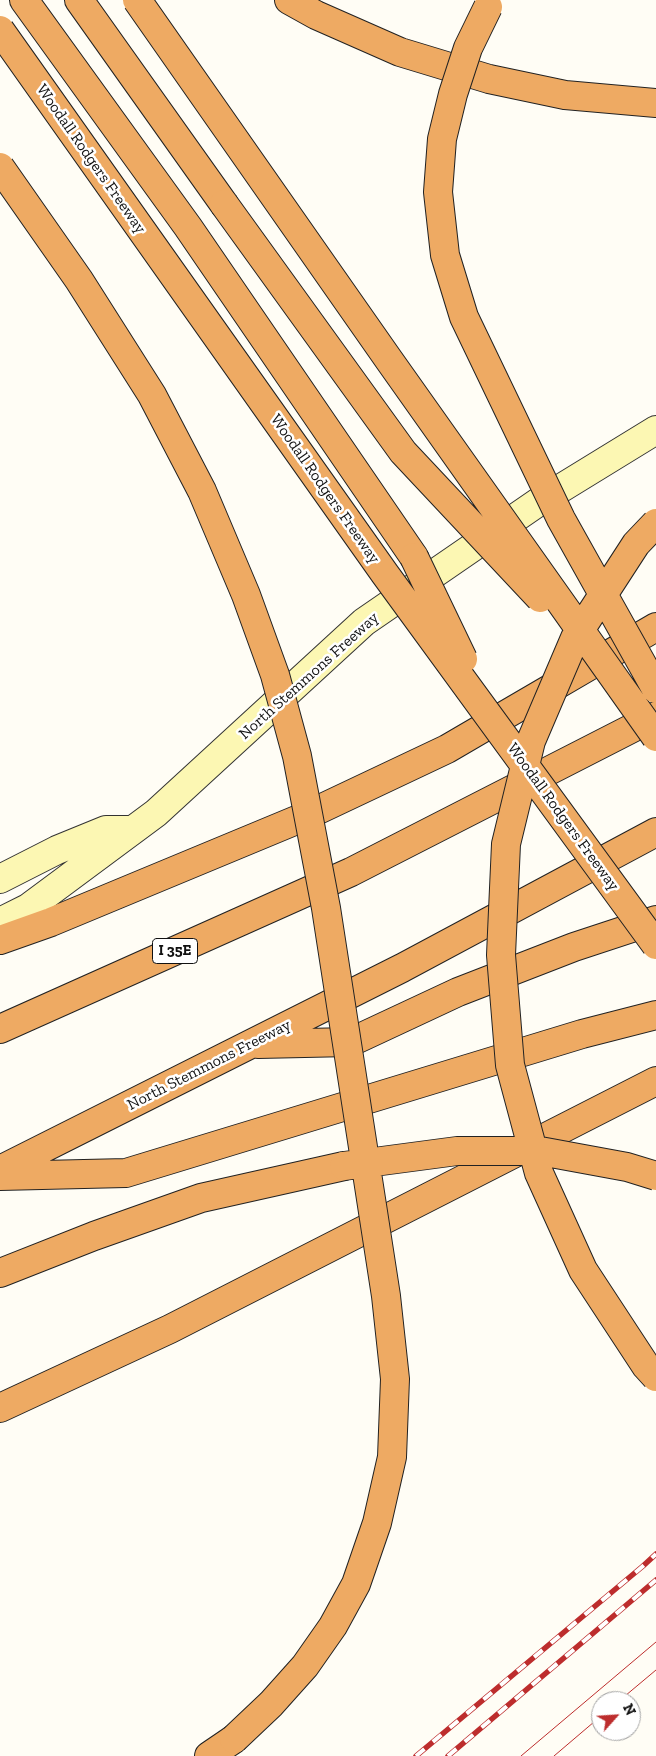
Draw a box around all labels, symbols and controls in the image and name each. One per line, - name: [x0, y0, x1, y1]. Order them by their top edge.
- street label: Woodall Rodgers Freeway: [32, 81, 150, 237]
- street label: Woodall Rodgers Freeway: [266, 411, 384, 567]
- street label: North Stemmons Freeway: [235, 608, 383, 744]
- street label: Woodall Rodgers Freeway: [503, 739, 623, 895]
- road number: I 35E: [152, 938, 198, 964]
- street label: North Stemmons Freeway: [124, 1015, 294, 1115]
- north arrow: [591, 1691, 641, 1741]
- text: N: [619, 1701, 639, 1718]

